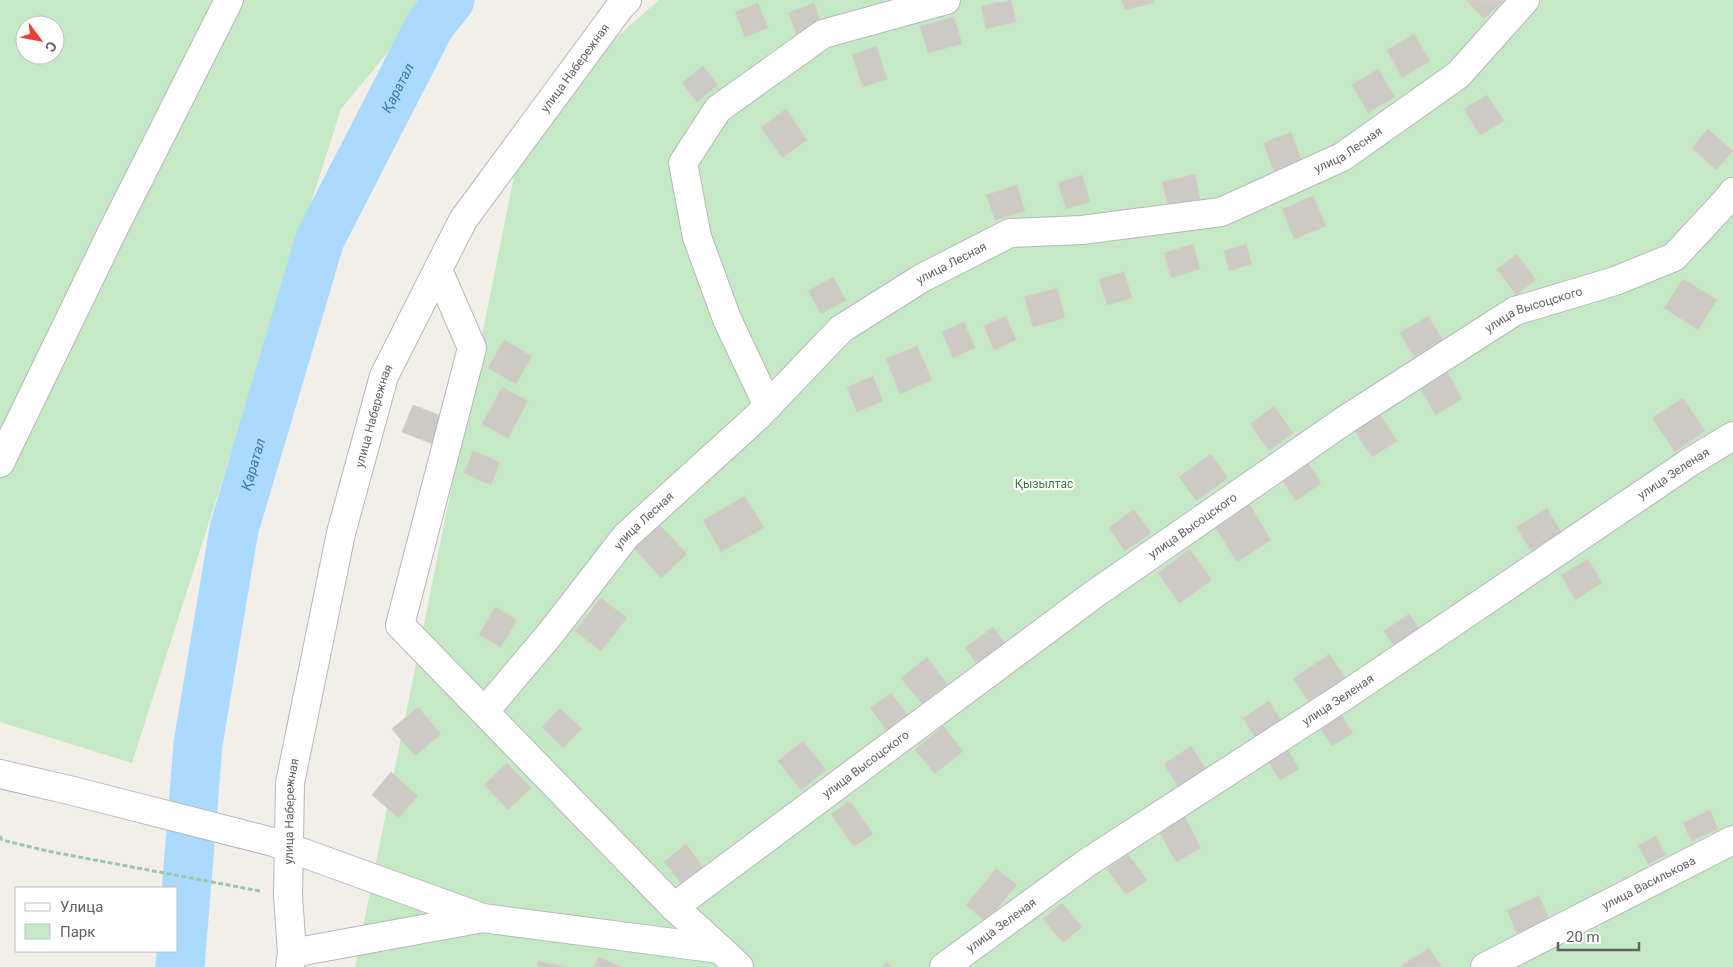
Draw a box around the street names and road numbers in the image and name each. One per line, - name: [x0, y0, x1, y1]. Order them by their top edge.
- street label: улица Набережная: [538, 21, 612, 115]
- street label: улица Лесная: [1312, 124, 1385, 176]
- street label: улица Лесная: [913, 239, 989, 287]
- street label: улица Высоцского: [1482, 284, 1584, 335]
- street label: улица Набережная: [352, 362, 396, 469]
- street label: улица Зеленая: [1635, 445, 1712, 502]
- street label: улица Лесная: [611, 489, 676, 552]
- street label: улица Высоцского: [1146, 490, 1240, 561]
- street label: улица Зеленая: [1299, 671, 1376, 729]
- street label: улица Высоцского: [820, 727, 912, 801]
- street label: улица Набережная: [282, 757, 302, 865]
- street label: улица Василькова: [1600, 853, 1698, 913]
- street label: улица Зеленая: [964, 895, 1039, 955]

